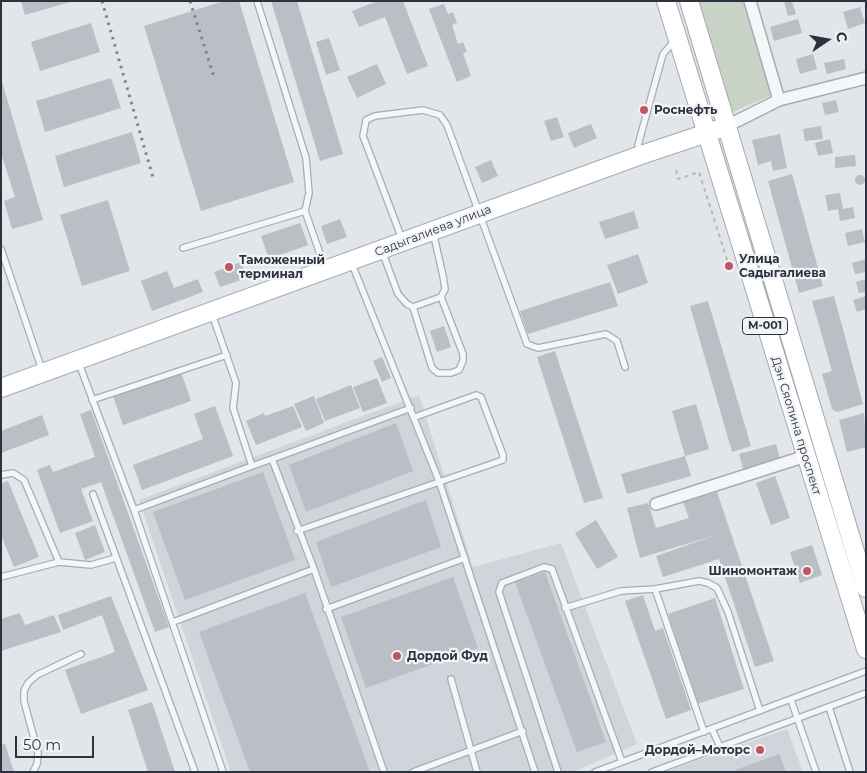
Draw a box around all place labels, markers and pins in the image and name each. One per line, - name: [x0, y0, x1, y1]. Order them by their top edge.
- place label: Роснефть: [654, 103, 717, 117]
- marker: Роснефть: [638, 104, 650, 116]
- place label: Улица Садыгалиева: [739, 252, 826, 280]
- place label: Таможенный терминал: [239, 253, 325, 281]
- marker: Улица Садыгалиева: [723, 260, 735, 272]
- marker: Таможенный терминал: [223, 261, 235, 273]
- place label: Шиномонтаж: [709, 564, 797, 578]
- marker: Шиномонтаж: [801, 565, 813, 577]
- place label: Дордой Фуд: [407, 649, 488, 663]
- marker: Дордой Фуд: [391, 650, 403, 662]
- place label: Дордой–Моторс: [645, 743, 750, 757]
- marker: Дордой–Моторс: [754, 744, 766, 756]

